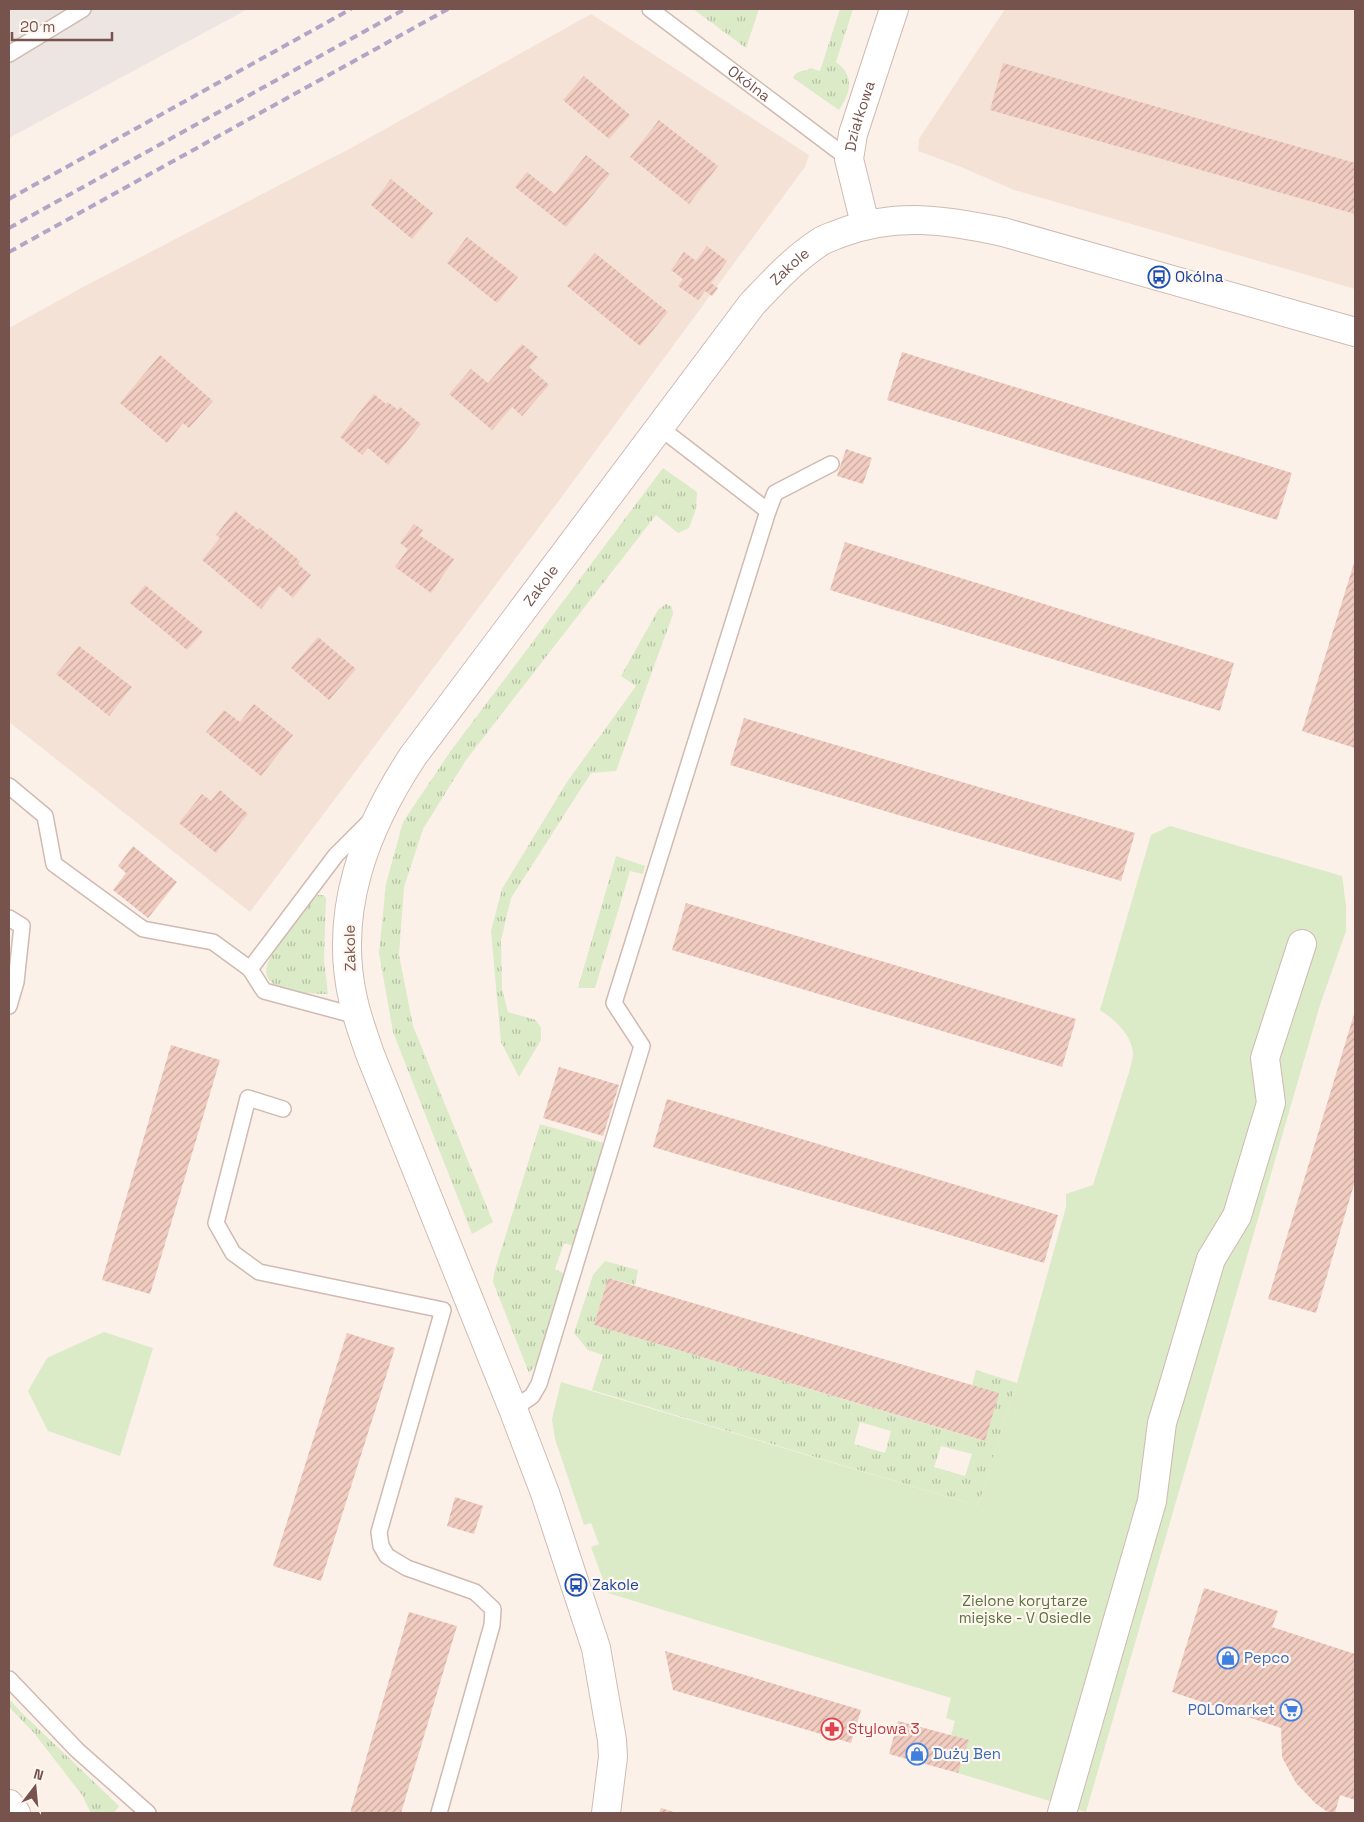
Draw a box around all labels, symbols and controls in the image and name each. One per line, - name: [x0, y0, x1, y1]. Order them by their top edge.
- scale bar: [12, 10, 112, 42]
- text: 20 m: [20, 17, 55, 36]
- street label: Okólna: [724, 61, 775, 106]
- street label: Działkowa: [840, 78, 879, 153]
- street label: Zakole: [766, 243, 813, 289]
- bus stop icon: Okólna: [1147, 265, 1171, 289]
- place label: Okólna: [1175, 267, 1224, 286]
- street label: Zakole: [519, 561, 562, 610]
- street label: Zakole: [340, 924, 359, 972]
- bus stop icon: Zakole: [564, 1573, 588, 1597]
- place label: Zakole: [592, 1575, 639, 1594]
- park label: Zielone korytarze miejske - V Osiedle: [959, 1591, 1091, 1627]
- shop icon: Pepco: [1216, 1646, 1240, 1670]
- place label: Pepco: [1244, 1648, 1290, 1667]
- supermarket icon: POLOmarket: [1279, 1698, 1303, 1722]
- place label: POLOmarket: [1188, 1700, 1275, 1719]
- pharmacy icon: Stylowa 3: [820, 1717, 844, 1741]
- place label: Stylowa 3: [848, 1719, 920, 1738]
- shop icon: Duży Ben: [905, 1742, 929, 1766]
- place label: Duży Ben: [933, 1744, 1001, 1763]
- north arrow: [10, 1762, 60, 1812]
- text: N: [32, 1765, 46, 1784]

